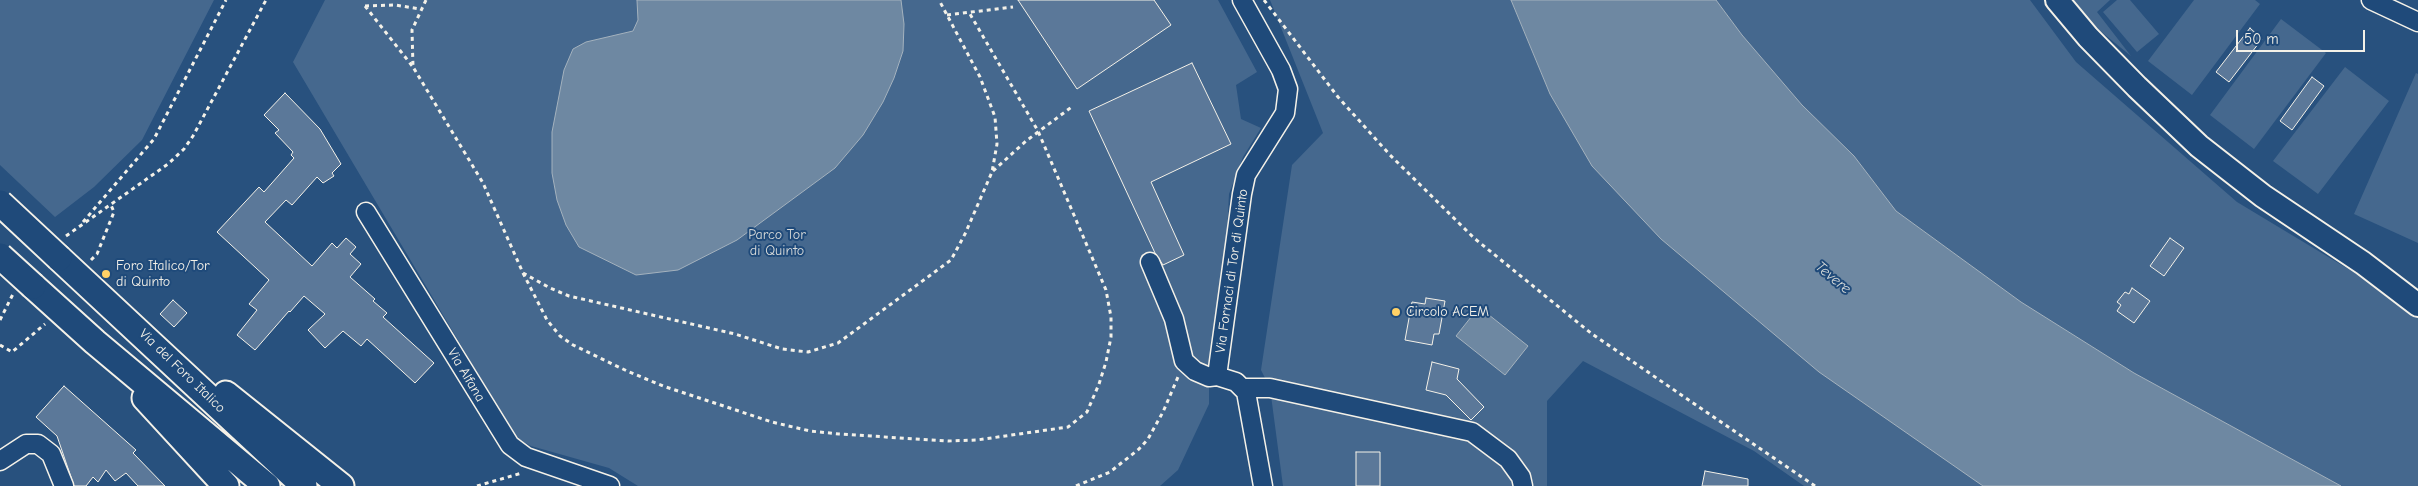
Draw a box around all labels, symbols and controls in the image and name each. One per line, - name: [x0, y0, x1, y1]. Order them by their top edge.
- scale bar: [2238, 20, 2367, 52]
- text: 50 m: [2244, 30, 2279, 48]
- street label: Via Fornaci di Tor di Quinto: [1212, 188, 1252, 354]
- park label: Parco Tor di Quinto: [748, 227, 806, 260]
- place label: Foro Italico/Tor di Quinto: [116, 258, 210, 290]
- water label: Tevere: [1812, 258, 1854, 298]
- marker: Foro Italico/Tor di Quinto: [100, 268, 112, 280]
- place label: Circolo ACEM: [1406, 304, 1489, 320]
- marker: Circolo ACEM: [1390, 306, 1402, 318]
- street label: Via del Foro Italico: [135, 326, 229, 416]
- street label: Via Alfana: [443, 345, 489, 405]

